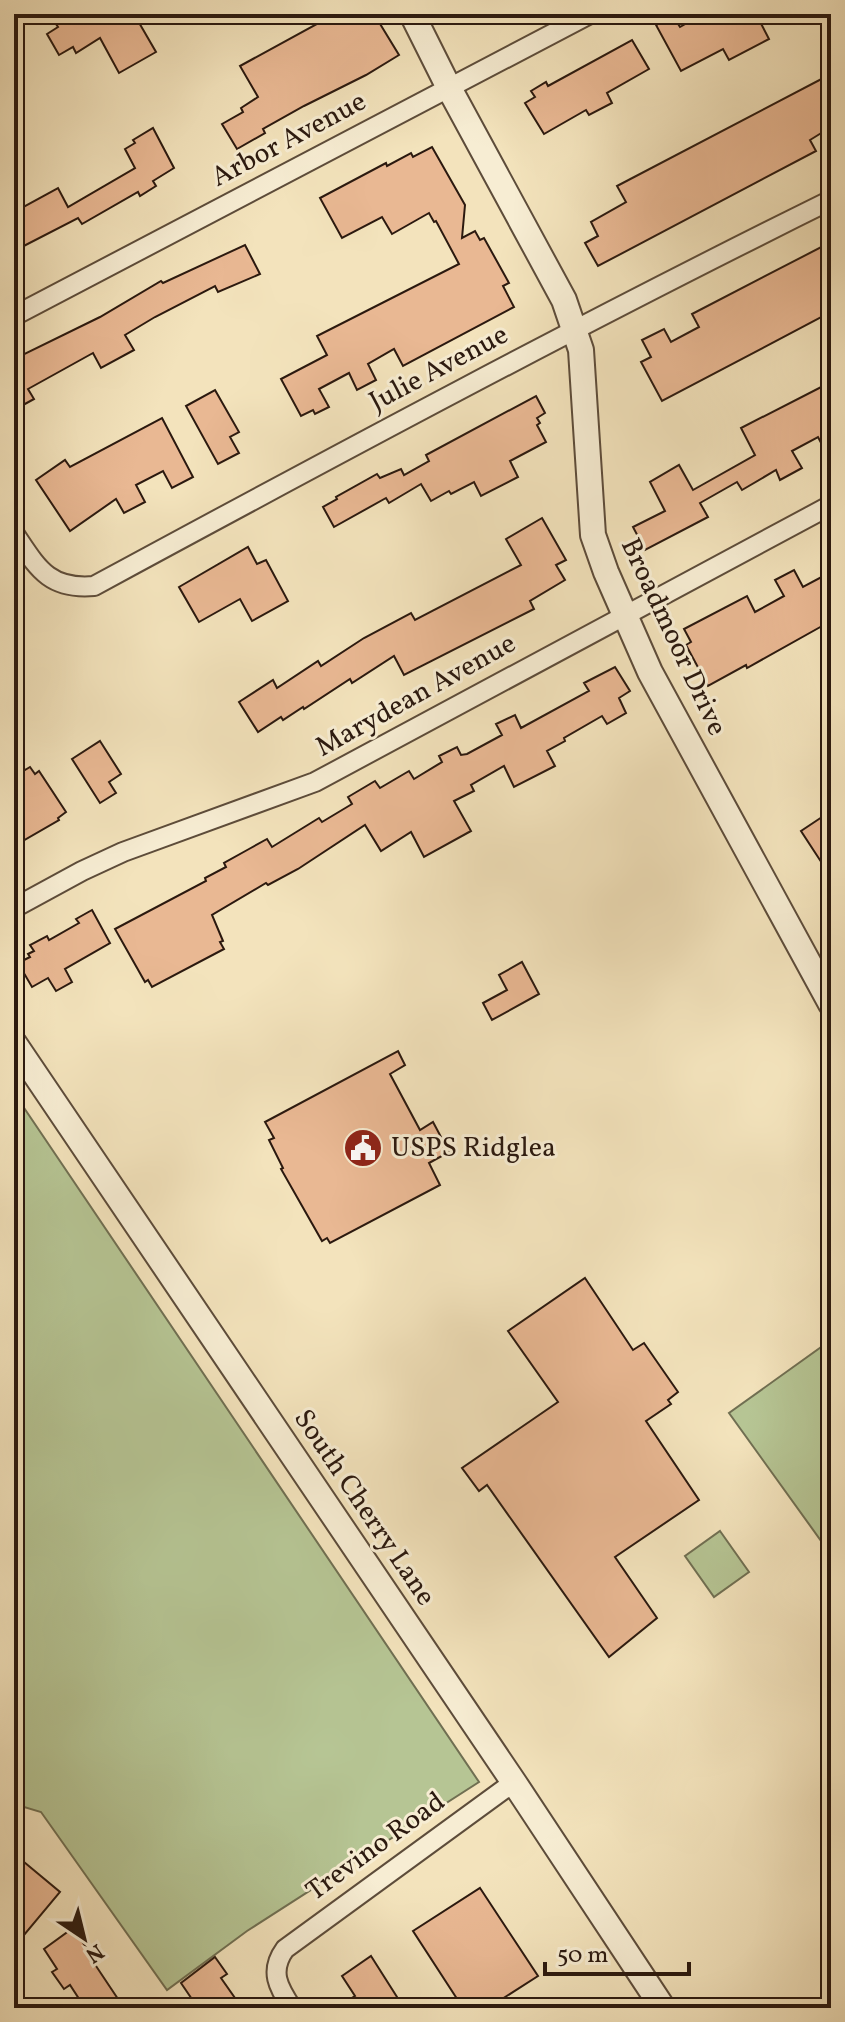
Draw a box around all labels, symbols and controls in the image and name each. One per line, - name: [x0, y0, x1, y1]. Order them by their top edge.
- street label: Arbor Avenue: [205, 83, 373, 197]
- street label: Julie Avenue: [363, 316, 515, 422]
- street label: Broadmoor Drive: [610, 532, 736, 742]
- street label: Marydean Avenue: [309, 625, 523, 767]
- public building icon: USPS Ridglea: [342, 1127, 384, 1169]
- place label: USPS Ridglea: [391, 1129, 556, 1168]
- street label: South Cherry Lane: [284, 1402, 444, 1614]
- street label: Trevino Road: [298, 1783, 454, 1911]
- north arrow: [44, 1898, 124, 1978]
- scale bar: [545, 1926, 689, 1976]
- text: N: [79, 1935, 109, 1970]
- text: 50 m: [557, 1939, 609, 1973]

